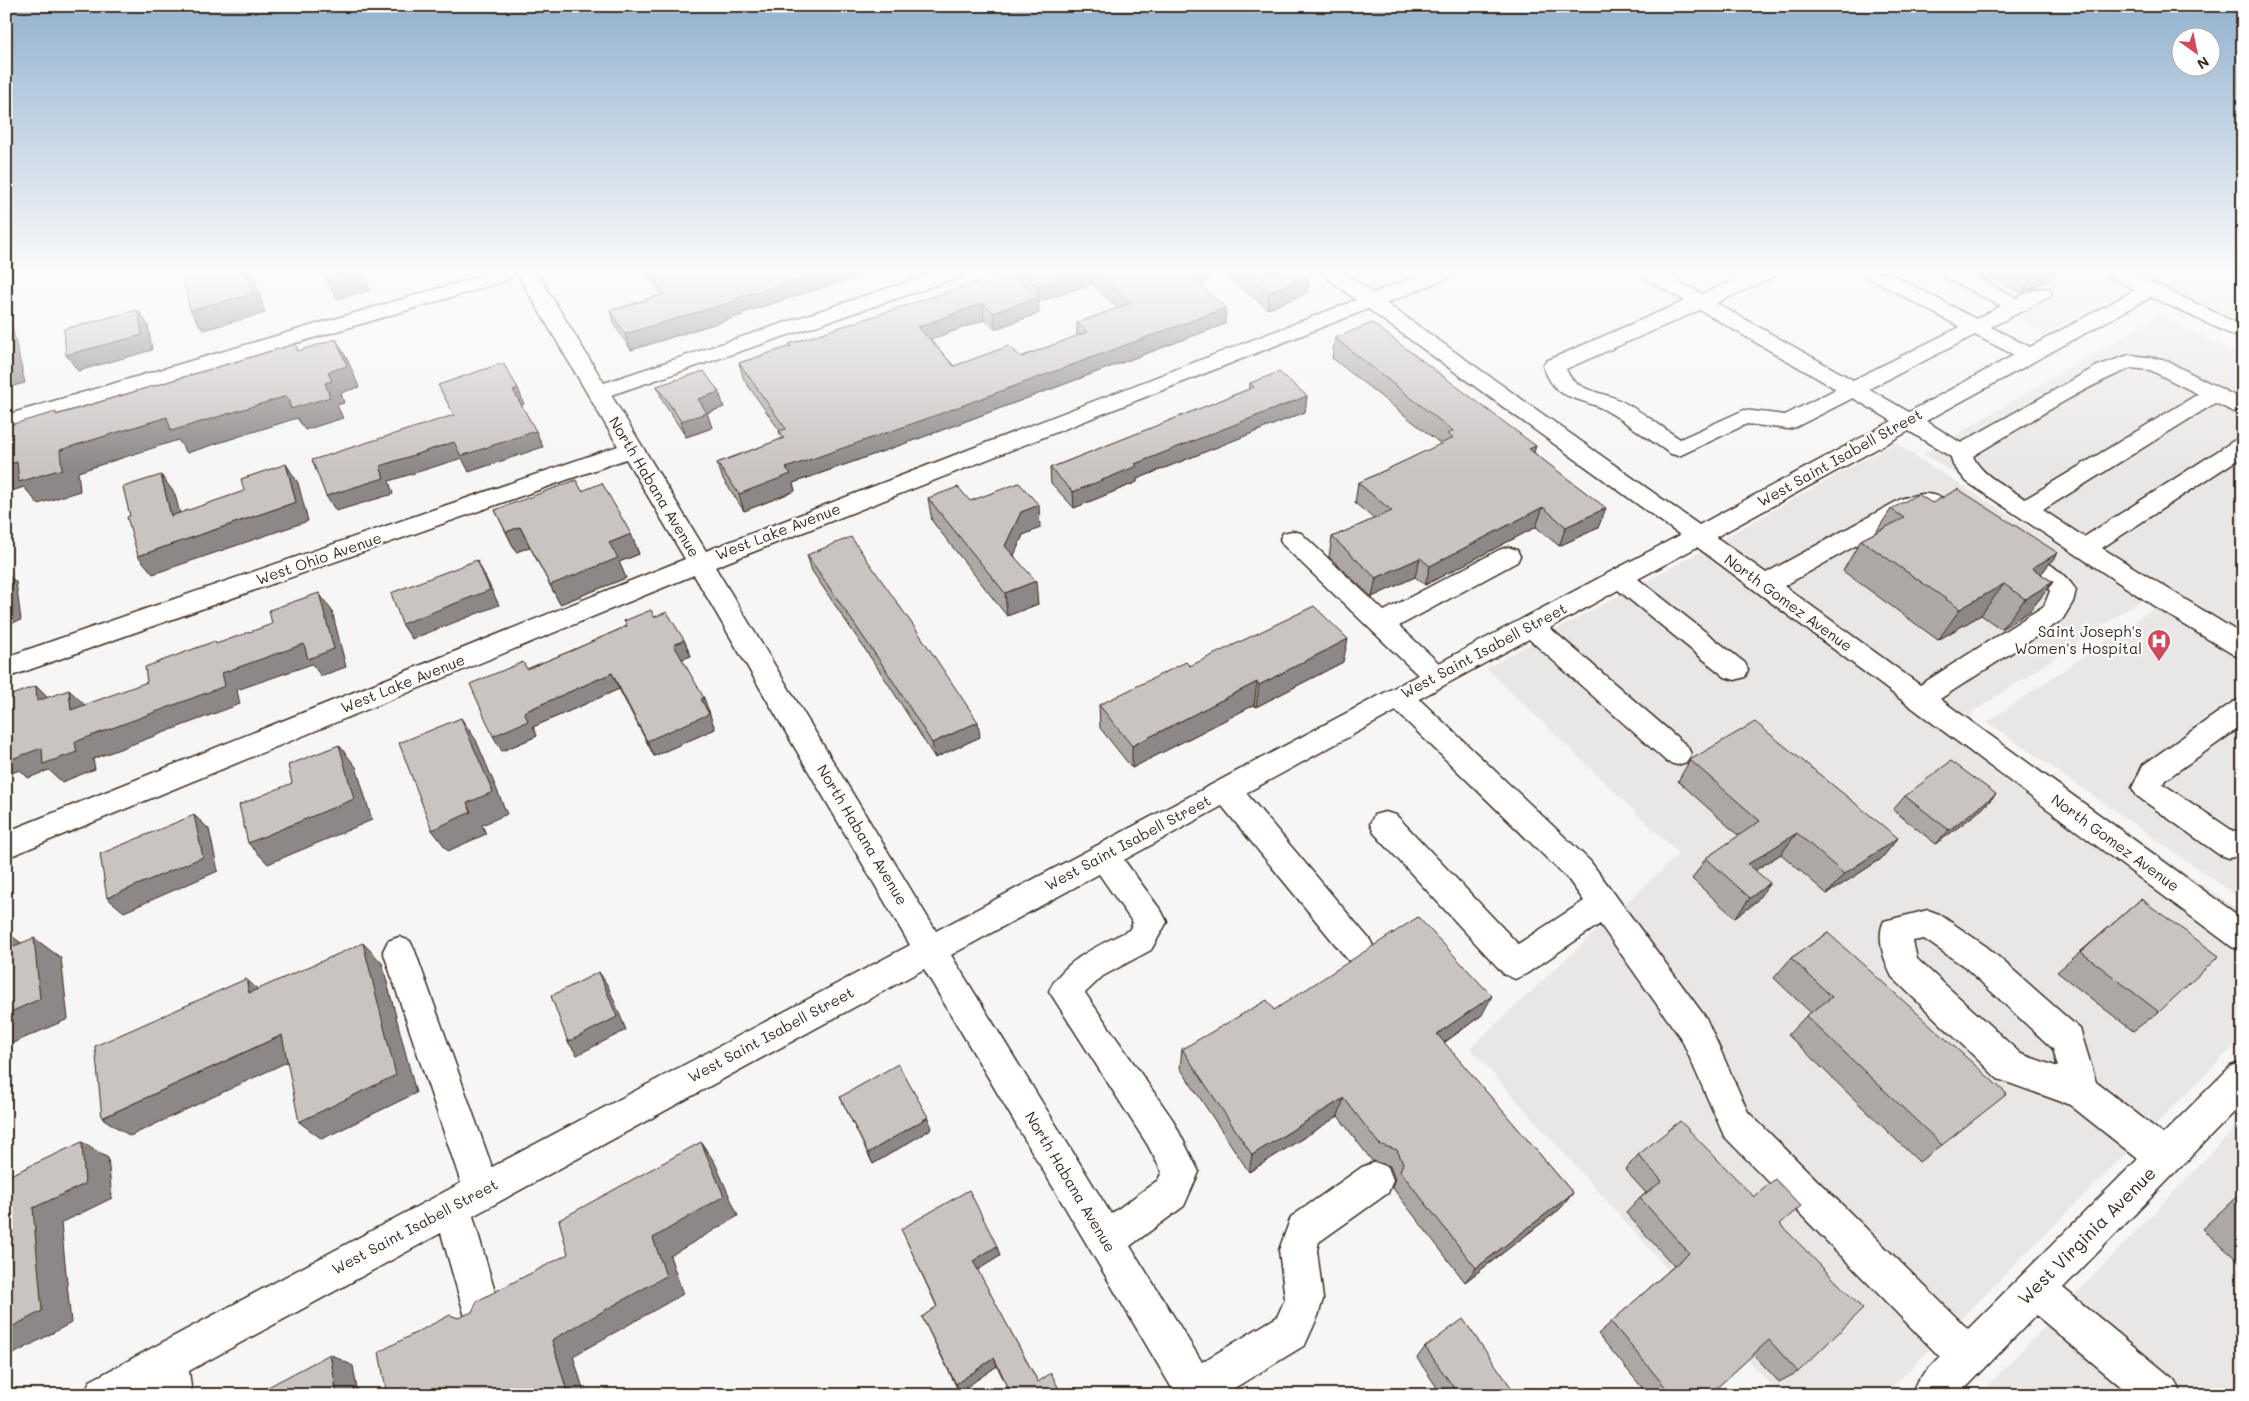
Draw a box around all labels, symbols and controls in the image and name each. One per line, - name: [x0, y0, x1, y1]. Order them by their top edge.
- north arrow: [2172, 28, 2222, 78]
- text: N: [2194, 52, 2213, 74]
- street label: West Saint Isabell Street: [1754, 403, 1925, 511]
- street label: North Habana Avenue: [605, 412, 705, 560]
- street label: West Lake Avenue: [712, 498, 843, 564]
- street label: West Ohio Avenue: [253, 527, 384, 589]
- street label: North Gomez Avenue: [1721, 549, 1857, 655]
- street label: West Saint Isabell Street: [1397, 598, 1570, 702]
- place label: Saint Joseph's Women's Hospital: [2015, 621, 2142, 658]
- hospital icon: Saint Joseph's Women's Hospital: [2146, 628, 2172, 662]
- street label: West Lake Avenue: [338, 649, 468, 717]
- street label: North Habana Avenue: [813, 760, 913, 908]
- street label: North Gomez Avenue: [2048, 789, 2184, 895]
- street label: West Saint Isabell Street: [1041, 790, 1214, 894]
- street label: West Saint Isabell Street: [684, 982, 857, 1086]
- street label: North Habana Avenue: [1021, 1107, 1121, 1255]
- street label: West Virginia Avenue: [2012, 1161, 2161, 1310]
- street label: West Saint Isabell Street: [328, 1174, 501, 1278]

